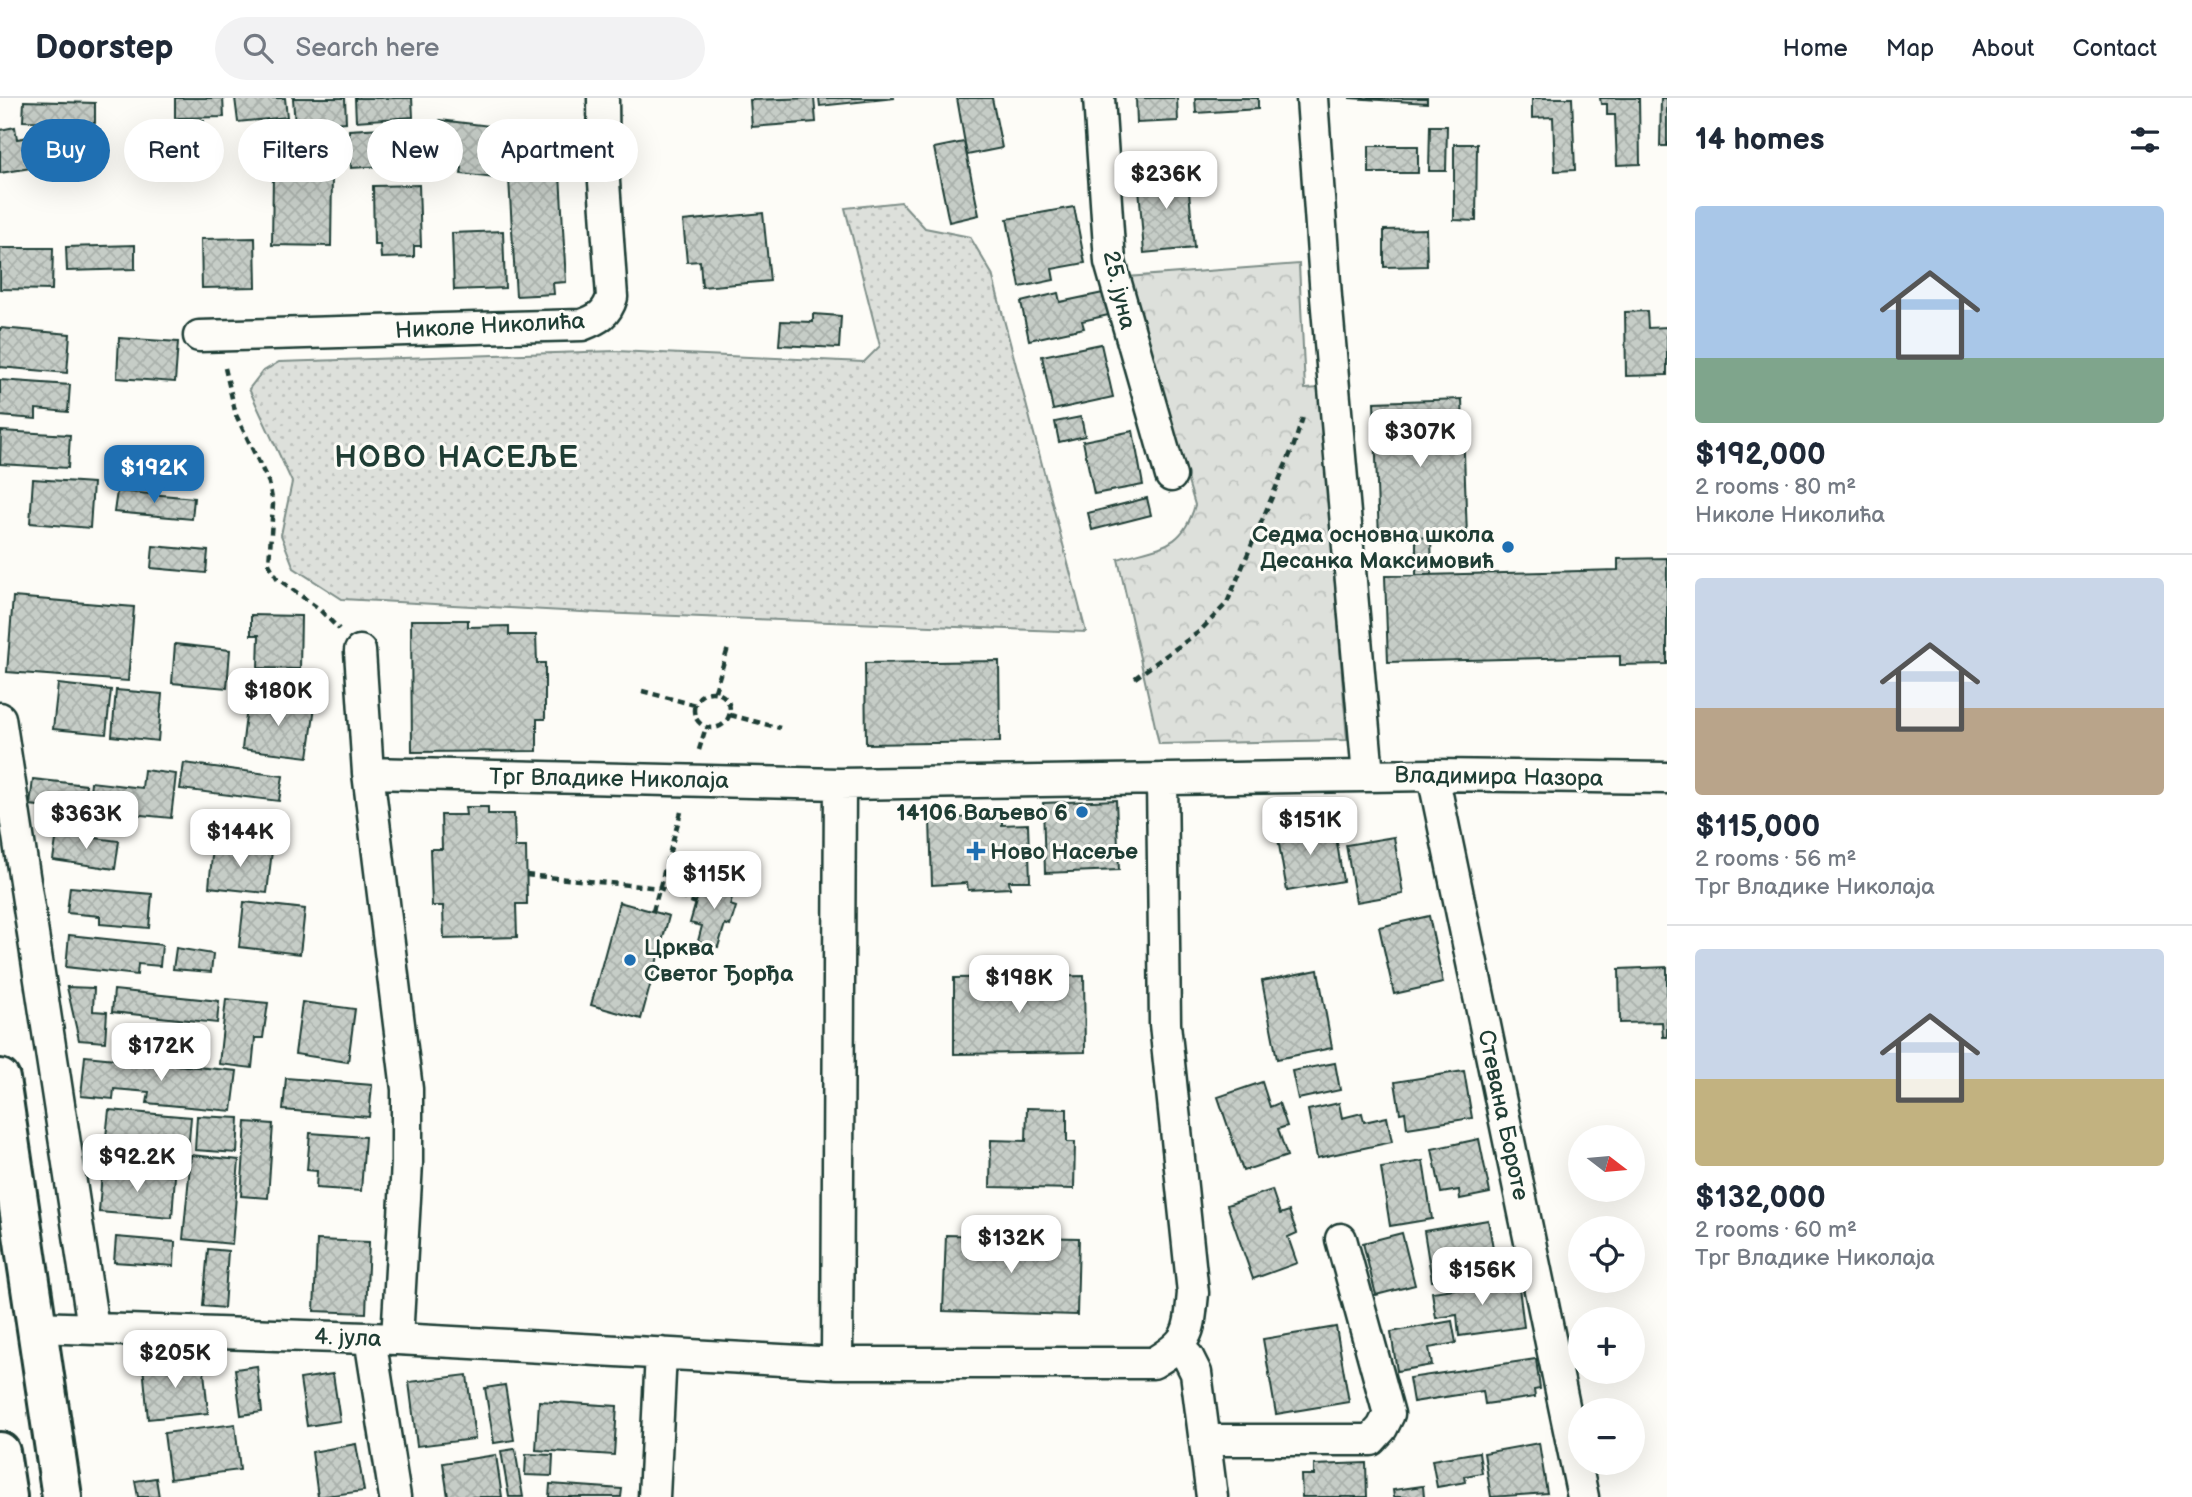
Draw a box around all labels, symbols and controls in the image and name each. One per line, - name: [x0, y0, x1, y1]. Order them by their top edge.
- search box: [215, 17, 705, 80]
- text: Doorstep: [35, 28, 173, 68]
- icon: search: [239, 29, 277, 67]
- text: Search here: [295, 33, 439, 64]
- text: Home: [1783, 34, 1848, 63]
- text: Map: [1886, 34, 1934, 63]
- text: About: [1972, 34, 2034, 63]
- text: Contact: [2072, 34, 2157, 63]
- chip: Buy: [21, 119, 110, 182]
- chip: Rent: [124, 119, 224, 182]
- chip: Filters: [238, 119, 353, 182]
- chip: New: [367, 119, 463, 182]
- chip: Apartment: [477, 119, 638, 182]
- icon: filters: [2126, 121, 2164, 159]
- text: 14 homes: [1695, 122, 1824, 158]
- pin: $236K: [1117, 152, 1215, 211]
- text: $236K: [1130, 160, 1202, 188]
- street label: 25. јуна: [1096, 248, 1142, 333]
- icon: home: [1867, 252, 1993, 378]
- street label: Николе Николића: [394, 307, 586, 345]
- pin: $307K: [1371, 410, 1469, 469]
- text: $307K: [1384, 418, 1456, 446]
- text: $192,000: [1695, 437, 1826, 473]
- district label: НОВО НАСЕЉЕ: [334, 440, 580, 476]
- pin: $192K: [105, 446, 203, 505]
- text: $192K: [120, 454, 188, 482]
- text: 2 rooms · 80 m²: [1695, 473, 1856, 501]
- text: Николе Николића: [1695, 501, 1885, 529]
- place label: Седма основна школа Десанка Максимовић: [1252, 521, 1495, 575]
- marker: Седма основна школа Десанка Максимовић: [1500, 539, 1516, 555]
- icon: home: [1867, 624, 1993, 750]
- pin: $180K: [229, 668, 327, 728]
- text: $180K: [244, 677, 312, 705]
- street label: Владимира Назора: [1394, 761, 1604, 793]
- street label: Трг Владике Николаја: [489, 763, 730, 795]
- pin: $363K: [37, 792, 135, 851]
- pin: $151K: [1261, 798, 1359, 857]
- place label: 14106 Ваљево 6: [896, 799, 1068, 827]
- text: $363K: [50, 800, 122, 828]
- marker: 14106 Ваљево 6: [1074, 804, 1090, 820]
- text: $151K: [1278, 806, 1342, 834]
- text: $115,000: [1695, 809, 1820, 845]
- pin: $144K: [191, 810, 289, 869]
- text: $144K: [206, 818, 274, 846]
- place label: Ново Насеље: [990, 838, 1138, 866]
- marker: Ново Насеље: [968, 843, 984, 859]
- text: 2 rooms · 56 m²: [1695, 845, 1857, 873]
- pin: $115K: [665, 852, 763, 911]
- text: $115K: [682, 860, 746, 888]
- text: Трг Владике Николаја: [1695, 873, 1935, 901]
- place label: Црква Светог Ђорђа: [644, 934, 794, 988]
- marker: Црква Светог Ђорђа: [622, 952, 638, 968]
- pin: $198K: [970, 956, 1068, 1015]
- text: $198K: [985, 964, 1053, 992]
- icon: home: [1867, 995, 1993, 1121]
- pin: $172K: [112, 1024, 210, 1083]
- street label: Стевана Бороте: [1471, 1027, 1535, 1203]
- text: $172K: [128, 1032, 194, 1060]
- north arrow: [1568, 1125, 1645, 1202]
- map controls: [1568, 1125, 1645, 1475]
- pin: $92.2K: [80, 1134, 194, 1194]
- text: $92.2K: [99, 1143, 175, 1171]
- text: $132,000: [1695, 1180, 1826, 1216]
- pin: $132K: [962, 1216, 1060, 1275]
- button: locate: [1568, 1216, 1645, 1293]
- text: 2 rooms · 60 m²: [1695, 1216, 1857, 1244]
- text: $132K: [977, 1224, 1045, 1252]
- text: Трг Владике Николаја: [1695, 1244, 1935, 1272]
- pin: $156K: [1433, 1248, 1531, 1307]
- text: $156K: [1448, 1256, 1516, 1284]
- button: +: [1568, 1307, 1645, 1384]
- street label: 4. јула: [314, 1323, 382, 1353]
- pin: $205K: [126, 1330, 224, 1390]
- text: $205K: [139, 1339, 211, 1367]
- button: −: [1568, 1398, 1645, 1475]

